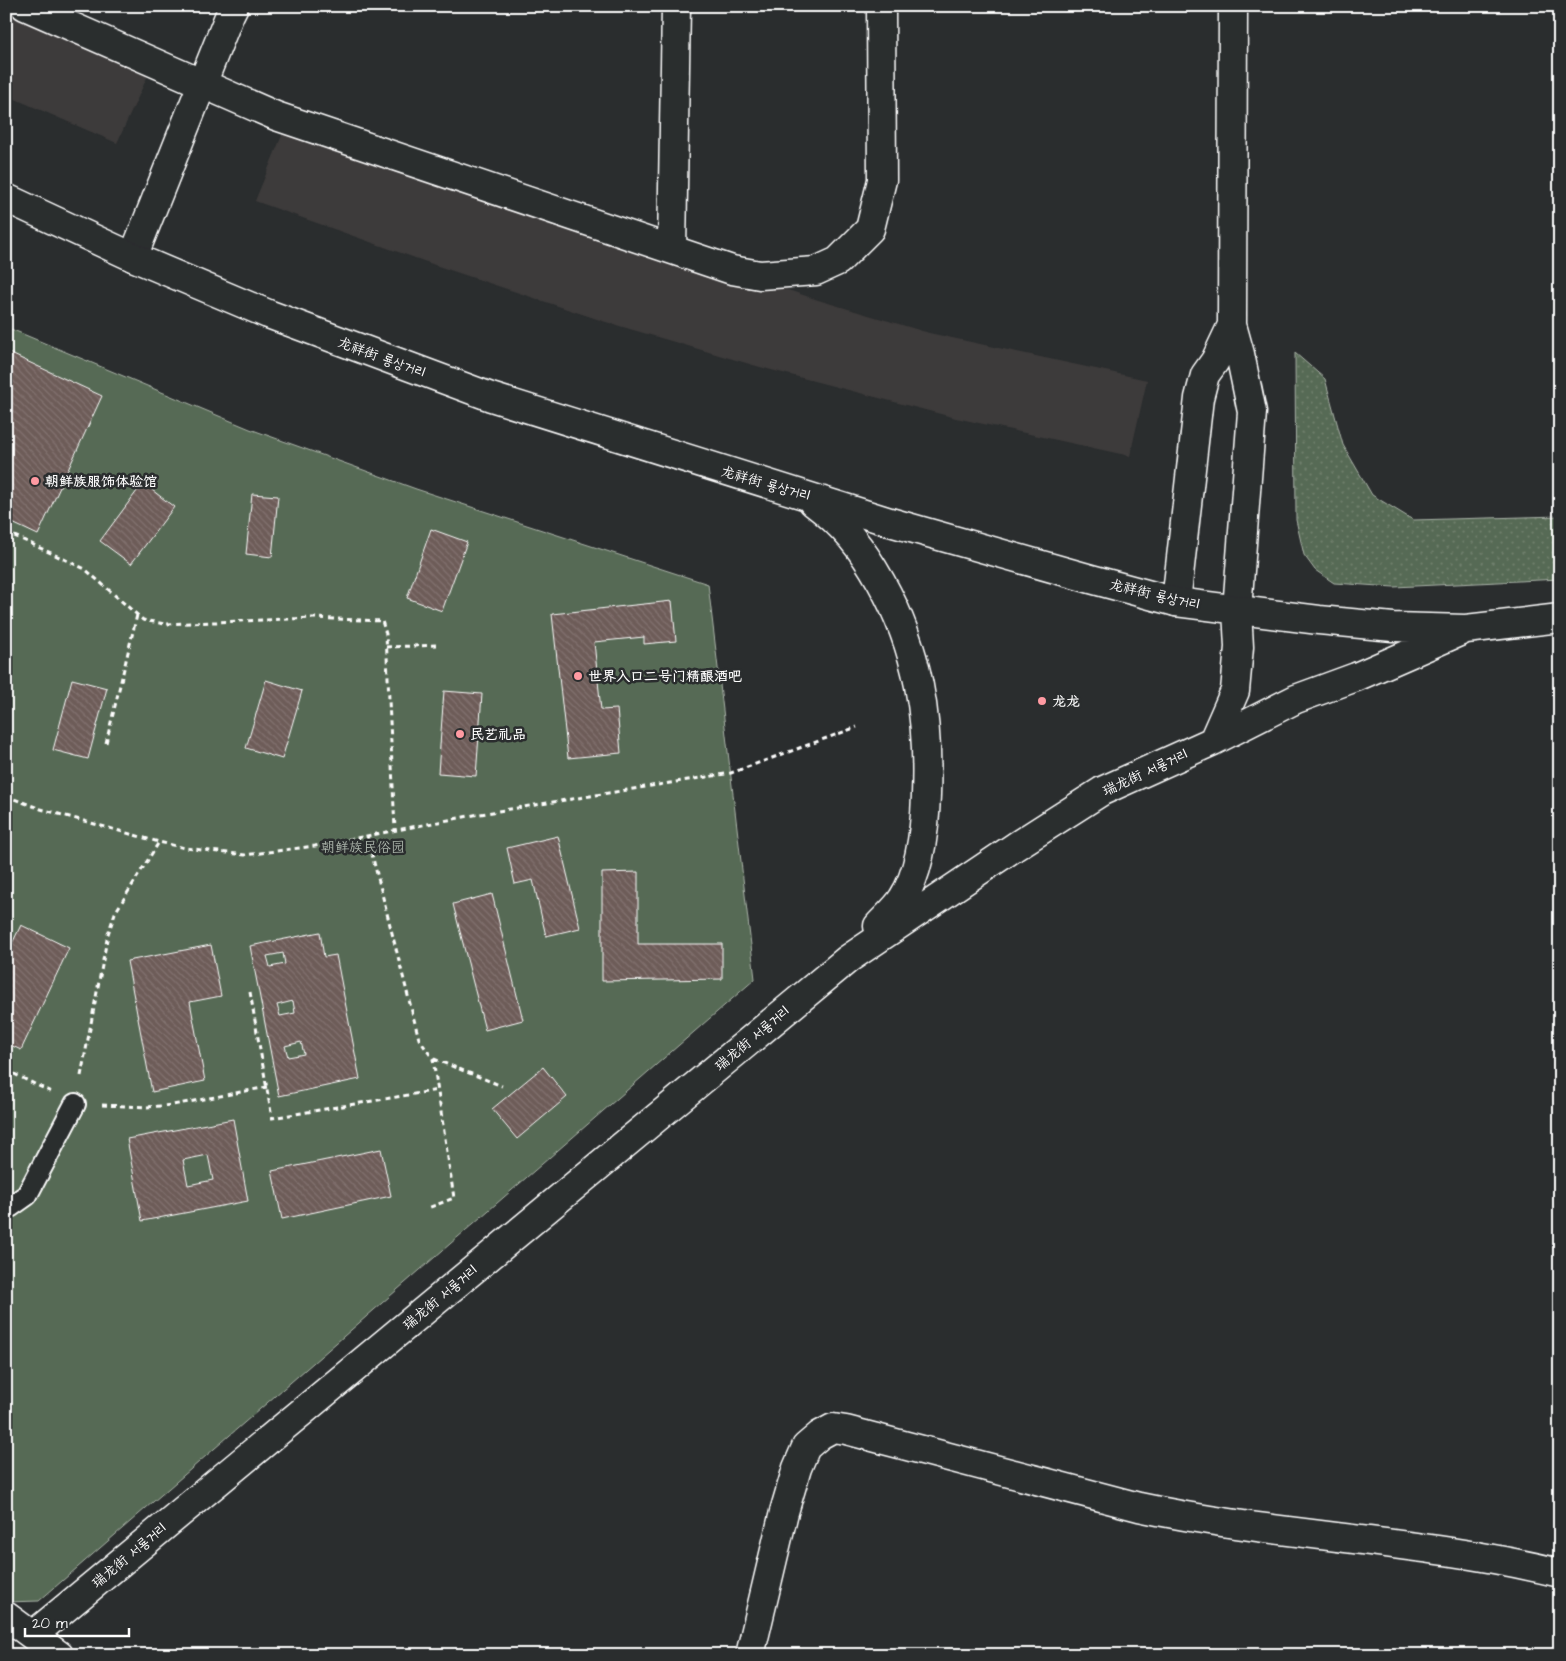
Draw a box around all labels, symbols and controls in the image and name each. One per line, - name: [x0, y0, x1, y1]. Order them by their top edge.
- street label: 龙祥街 룡상거리: [335, 333, 429, 383]
- street label: 龙祥街 룡상거리: [718, 462, 813, 506]
- place label: 朝鲜族服饰体验馆: [45, 472, 157, 492]
- marker: 朝鲜族服饰体验馆: [29, 475, 41, 487]
- street label: 龙祥街 룡상거리: [1107, 575, 1202, 615]
- place label: 世界入口二号门精酿酒吧: [588, 667, 742, 687]
- marker: 世界入口二号门精酿酒吧: [572, 670, 584, 682]
- place label: 龙龙: [1052, 692, 1080, 712]
- marker: 龙龙: [1036, 695, 1048, 707]
- place label: 民艺礼品: [470, 725, 526, 745]
- marker: 民艺礼品: [454, 728, 466, 740]
- street label: 瑞龙街 서룡거리: [1098, 744, 1192, 802]
- park label: 朝鲜族民俗园: [321, 838, 405, 858]
- street label: 瑞龙街 서룡거리: [710, 1001, 795, 1077]
- street label: 瑞龙街 서룡거리: [398, 1260, 483, 1336]
- street label: 瑞龙街 서룡거리: [87, 1518, 172, 1594]
- scale bar: [25, 1606, 129, 1638]
- text: 20 m: [32, 1613, 68, 1634]

